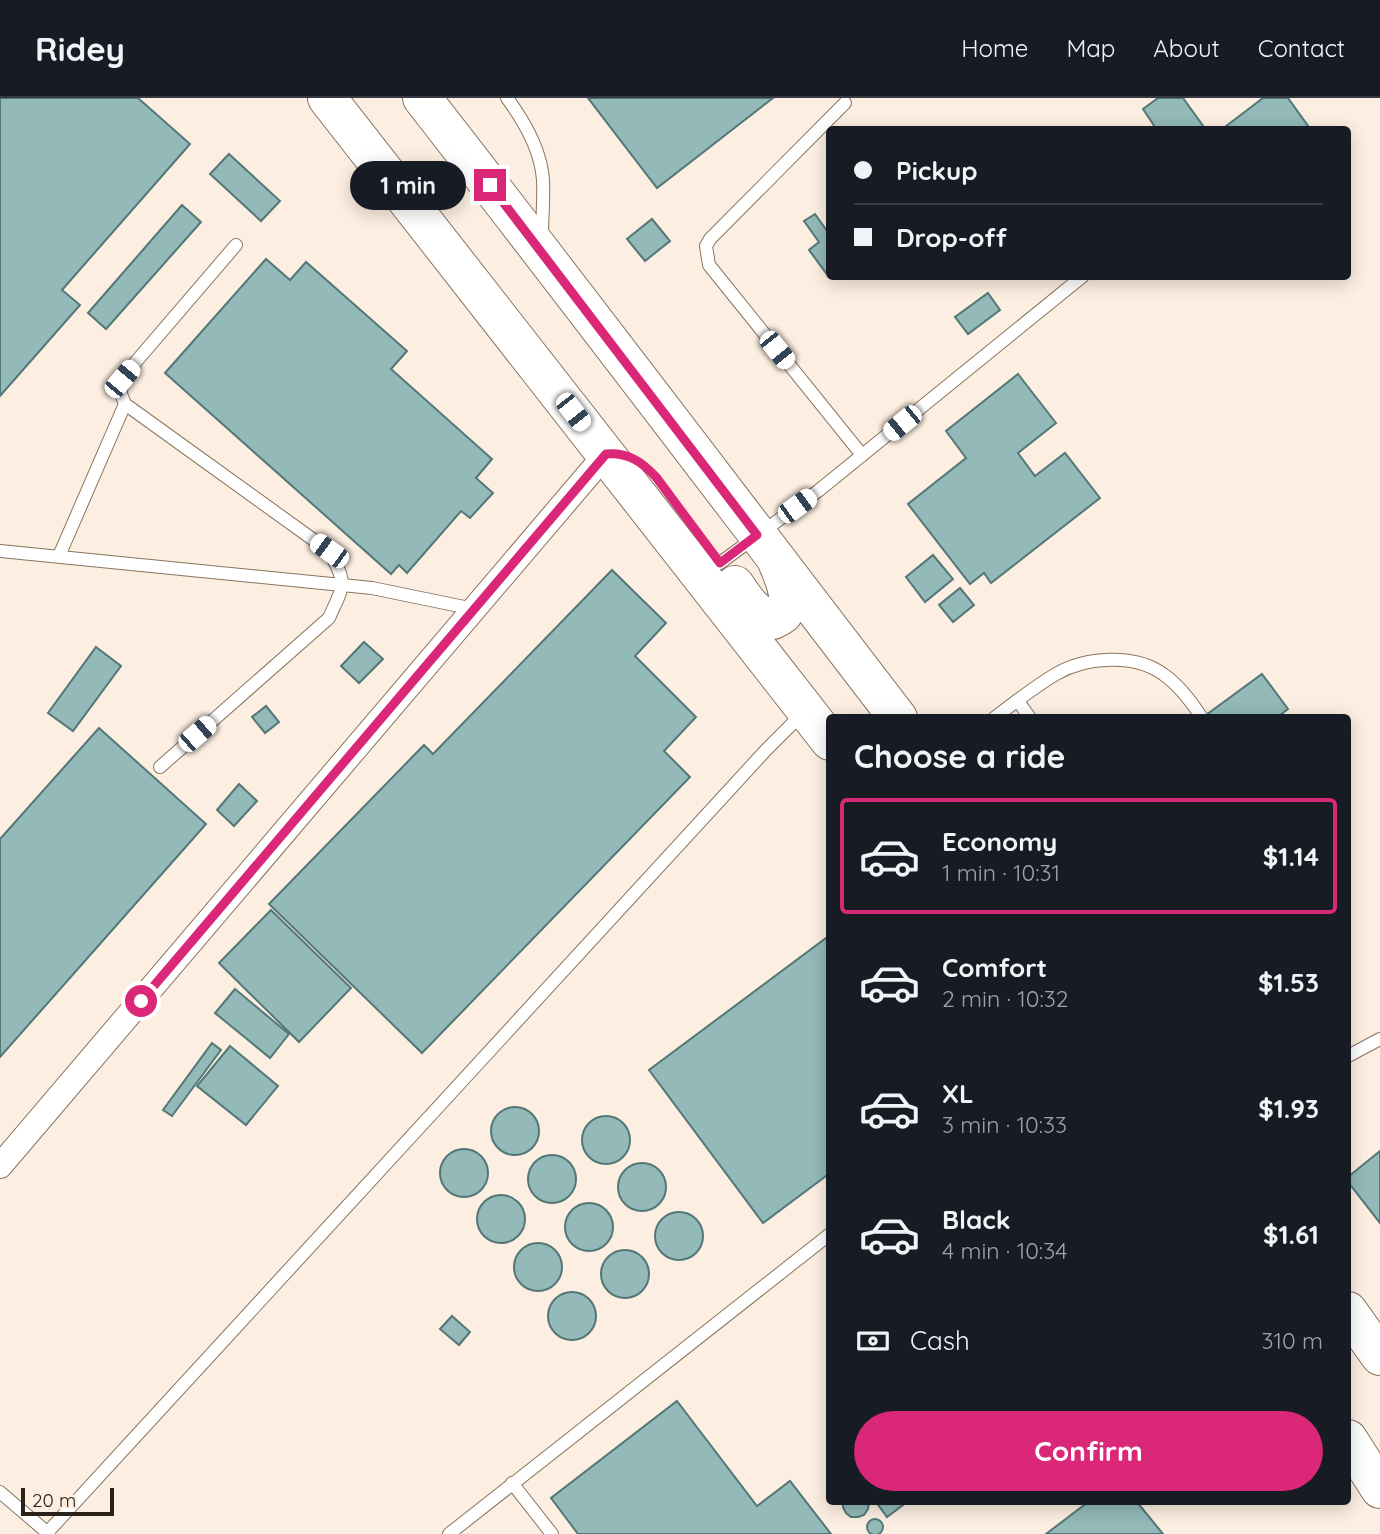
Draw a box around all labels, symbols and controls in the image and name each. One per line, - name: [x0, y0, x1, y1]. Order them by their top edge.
- text: Ridey: [35, 28, 125, 69]
- text: Home: [961, 33, 1028, 63]
- text: Map: [1066, 33, 1115, 63]
- text: About: [1153, 33, 1220, 63]
- text: Contact: [1258, 33, 1345, 63]
- text: Pickup: [896, 154, 978, 187]
- callout: 1 min: [350, 160, 466, 210]
- route end: [474, 169, 506, 201]
- text: 1 min: [380, 171, 436, 200]
- text: Drop-off: [896, 221, 1007, 254]
- car: [756, 327, 799, 373]
- car: [101, 356, 144, 402]
- car: [552, 389, 595, 435]
- car: [880, 402, 925, 444]
- car: [774, 485, 821, 527]
- car: [306, 530, 353, 572]
- car: [175, 712, 220, 756]
- text: Choose a ride: [854, 736, 1066, 776]
- icon: car: [858, 825, 921, 888]
- text: Economy: [942, 825, 1057, 858]
- text: $1.14: [1263, 840, 1319, 873]
- text: 1 min · 10:31: [942, 858, 1060, 887]
- icon: car: [858, 951, 921, 1014]
- text: Comfort: [942, 951, 1047, 984]
- text: $1.53: [1258, 966, 1319, 999]
- text: 2 min · 10:32: [942, 984, 1069, 1013]
- route start: [125, 985, 157, 1017]
- icon: car: [858, 1077, 921, 1140]
- text: XL: [942, 1077, 974, 1110]
- text: $1.93: [1258, 1092, 1319, 1125]
- text: 3 min · 10:33: [942, 1110, 1067, 1139]
- icon: car: [858, 1203, 921, 1266]
- text: Black: [942, 1203, 1011, 1236]
- text: $1.61: [1263, 1218, 1319, 1251]
- text: 4 min · 10:34: [942, 1236, 1067, 1265]
- icon: cash: [854, 1322, 892, 1360]
- text: Cash: [910, 1324, 970, 1357]
- text: 310 m: [1261, 1326, 1323, 1355]
- button: Confirm: [854, 1411, 1323, 1491]
- scale bar: [21, 1485, 114, 1517]
- text: 20 m: [32, 1488, 76, 1512]

